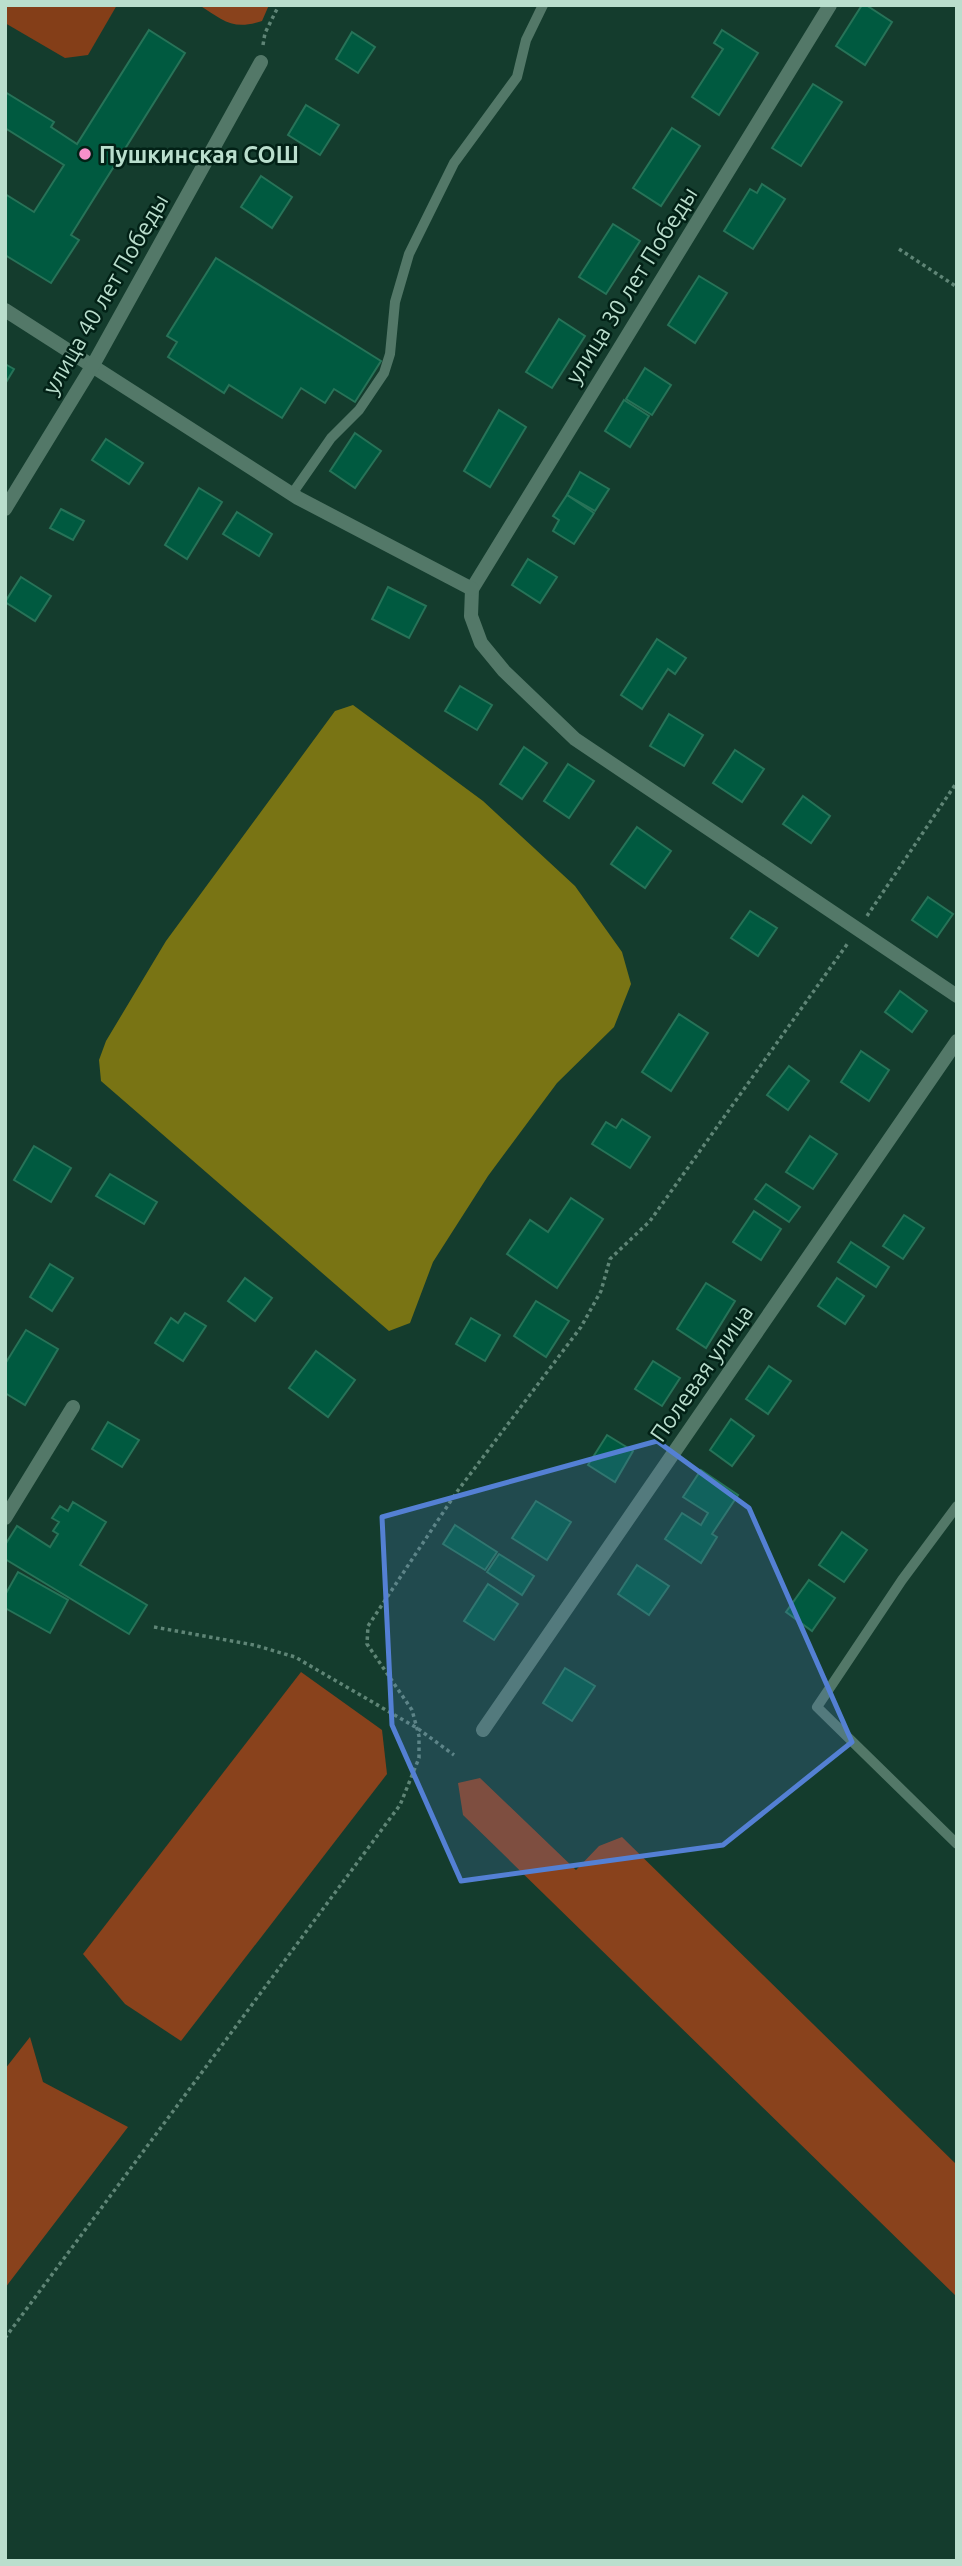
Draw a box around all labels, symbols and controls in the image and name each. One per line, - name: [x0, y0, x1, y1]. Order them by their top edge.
- place label: Пушкинская СОШ: [99, 142, 299, 167]
- marker: Пушкинская СОШ: [77, 146, 93, 162]
- street label: улица 30 лет Победы: [560, 182, 702, 388]
- street label: улица 40 лет Победы: [37, 189, 173, 399]
- street label: Полевая улица: [645, 1300, 757, 1446]

